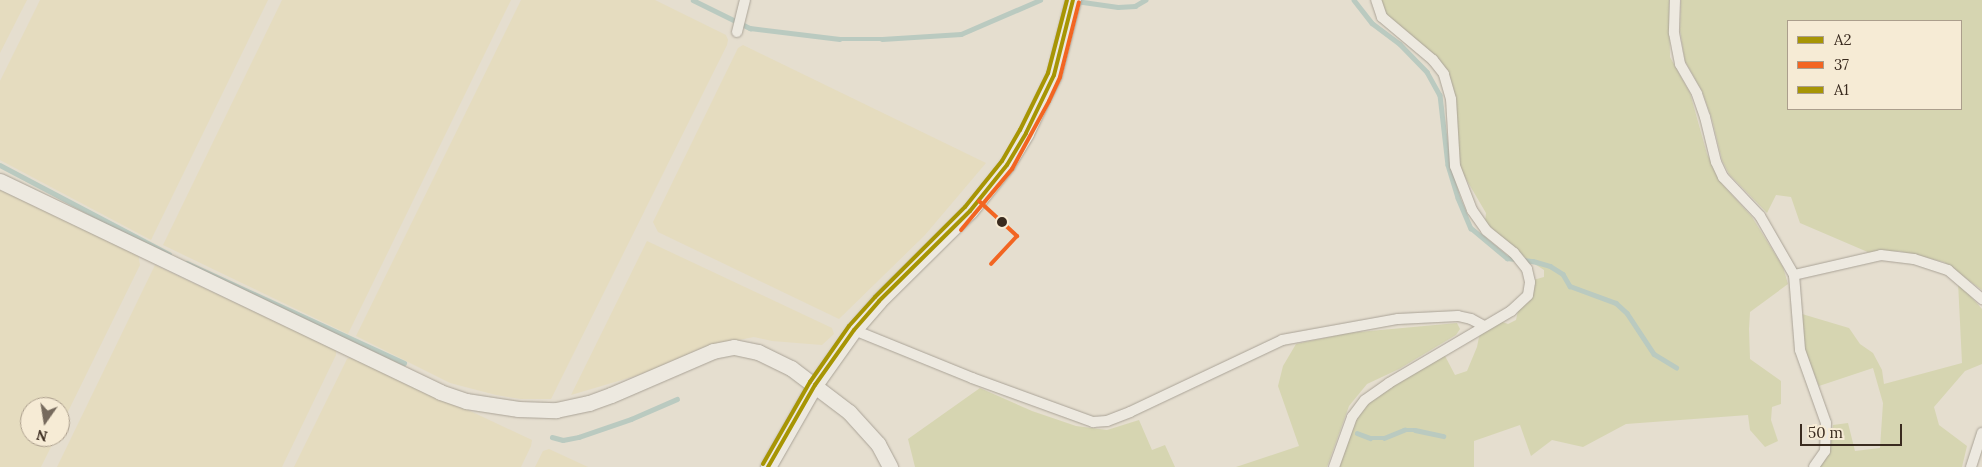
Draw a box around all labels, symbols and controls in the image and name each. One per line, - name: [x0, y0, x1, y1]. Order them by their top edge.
- legend: [1787, 20, 1962, 110]
- text: A2: [1834, 30, 1852, 49]
- text: 37: [1834, 55, 1849, 74]
- text: A1: [1834, 80, 1849, 99]
- unlabelled marker: [997, 217, 1007, 227]
- north arrow: [20, 397, 70, 447]
- scale bar: [1802, 414, 1904, 446]
- text: 50 m: [1808, 423, 1843, 442]
- text: N: [35, 426, 49, 446]

